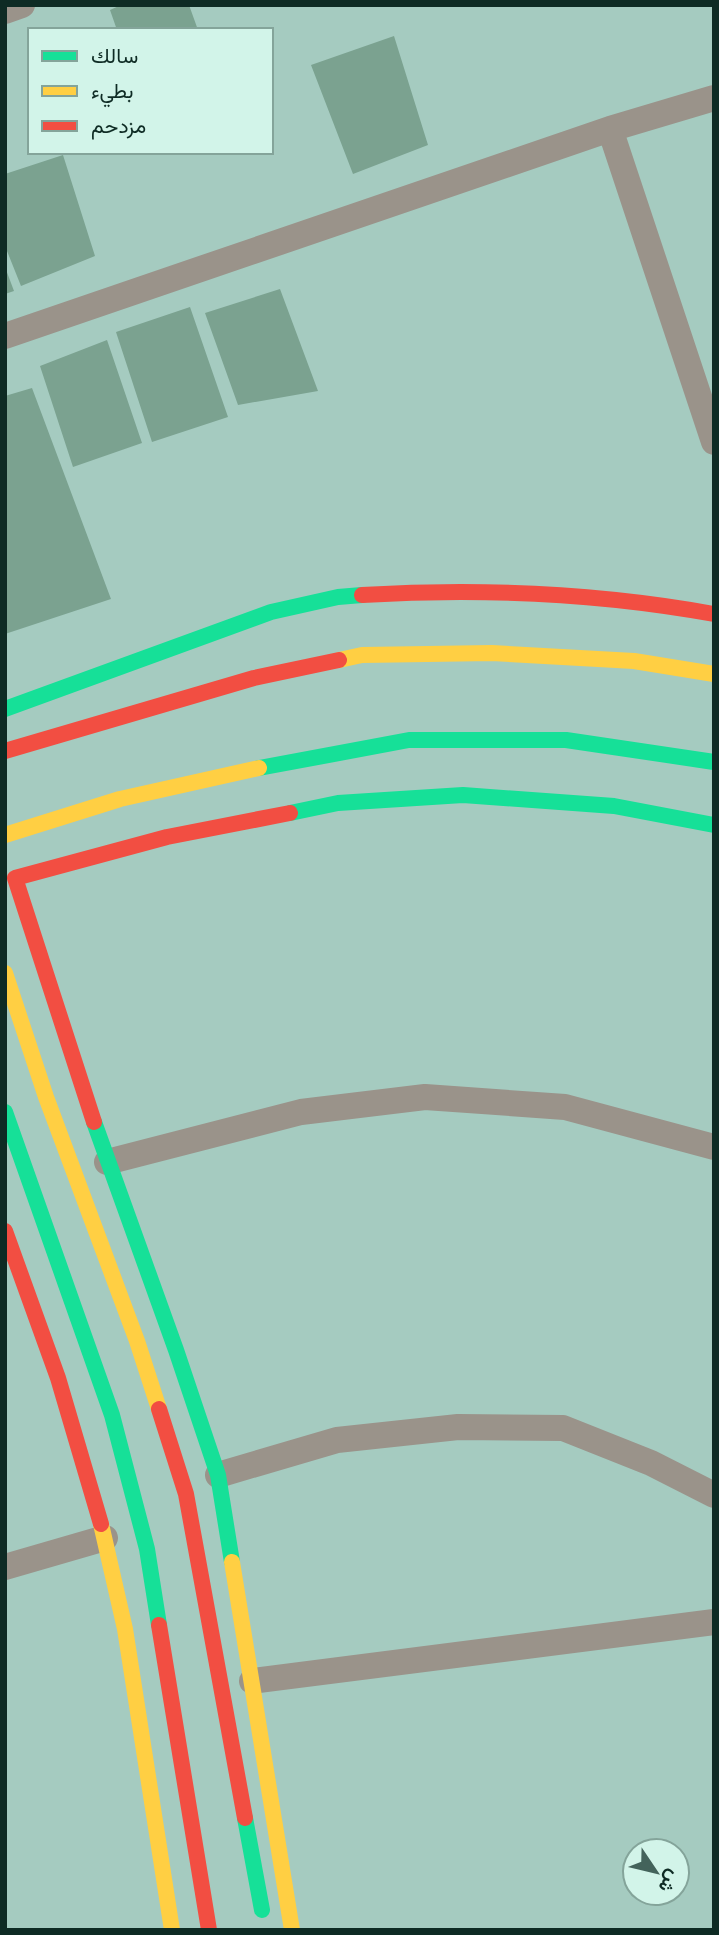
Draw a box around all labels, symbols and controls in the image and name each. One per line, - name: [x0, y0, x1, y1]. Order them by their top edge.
- legend: [28, 28, 273, 154]
- text: سالك: [91, 41, 138, 69]
- text: بطيء: [91, 76, 134, 108]
- text: مزدحم: [91, 111, 146, 140]
- north arrow: [621, 1837, 691, 1907]
- text: ش: [653, 1866, 686, 1898]

